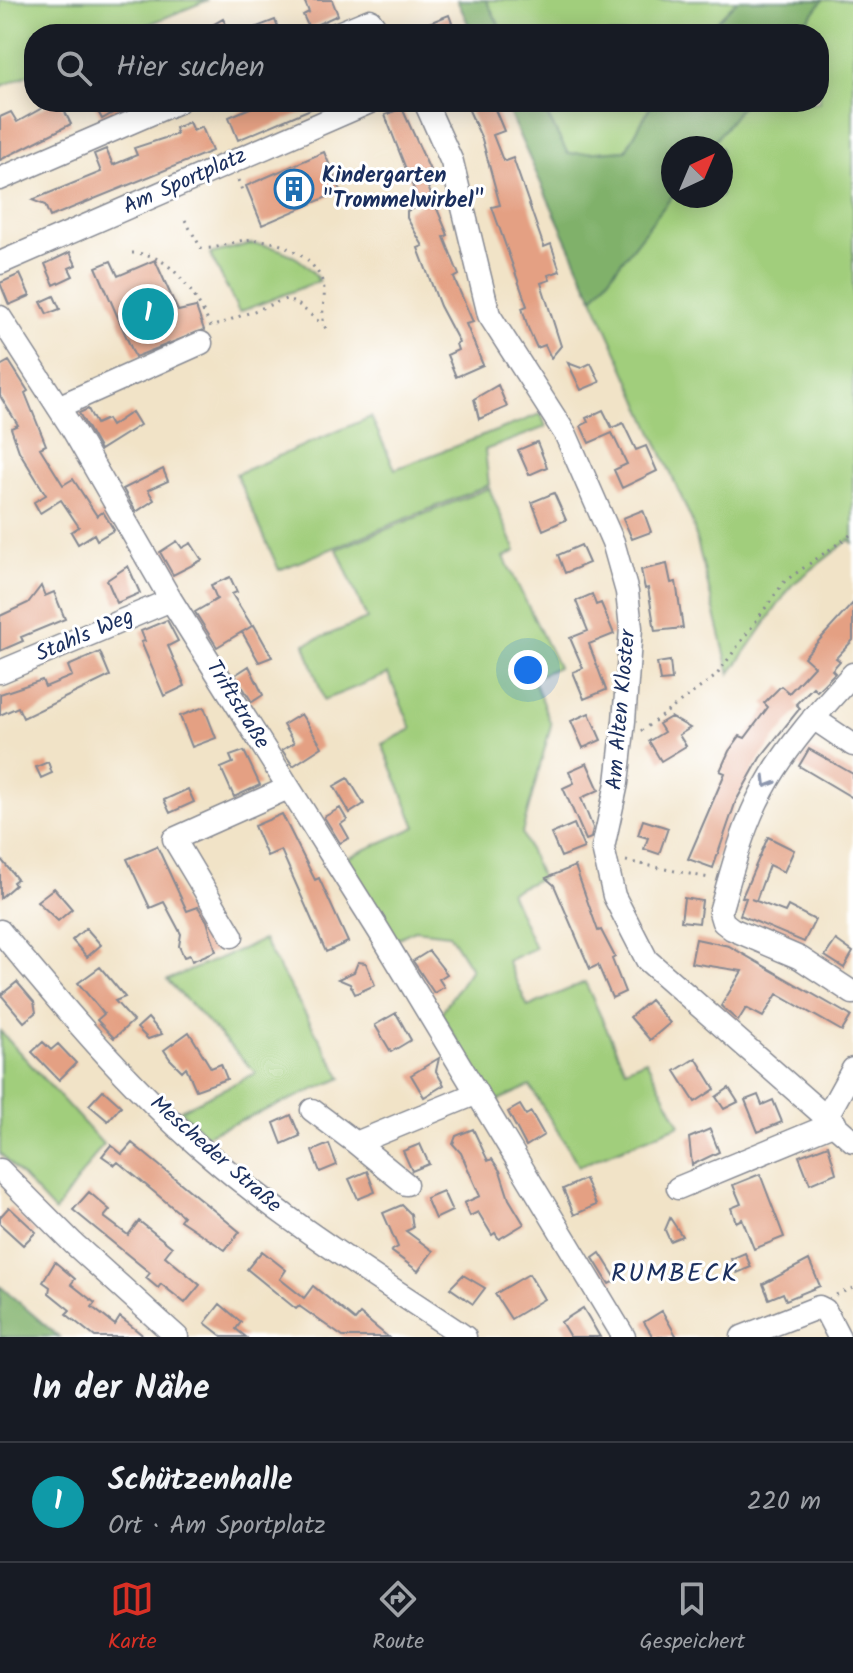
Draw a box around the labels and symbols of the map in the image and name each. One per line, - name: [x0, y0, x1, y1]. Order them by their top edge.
- north arrow: [661, 136, 733, 208]
- street label: Am Sportplatz: [118, 139, 253, 225]
- place label: Kindergarten "Trommelwirbel": [322, 159, 484, 219]
- building icon: Kindergarten "Trommelwirbel": [273, 168, 315, 210]
- pin: 1: [122, 284, 174, 344]
- street label: Stahls Weg: [31, 600, 139, 672]
- street label: Am Alten Kloster: [598, 627, 647, 792]
- your location: [508, 650, 548, 690]
- street label: Triftstraße: [196, 654, 278, 756]
- one-way arrow: [762, 773, 778, 788]
- street label: Mescheder Straße: [141, 1087, 289, 1223]
- district label: RUMBECK: [611, 1253, 739, 1295]

